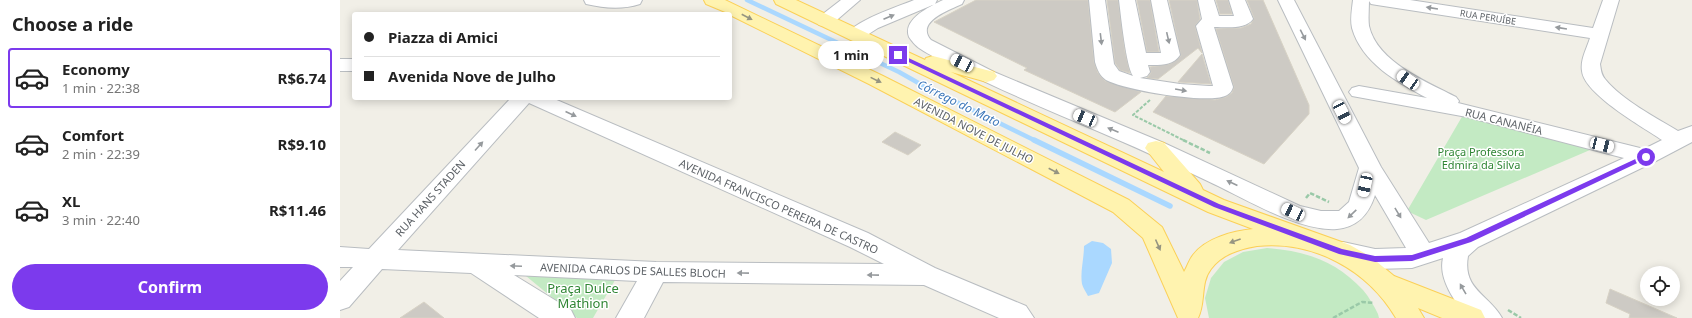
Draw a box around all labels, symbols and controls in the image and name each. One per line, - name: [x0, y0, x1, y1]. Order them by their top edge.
- one-way arrow: [1426, 5, 1438, 11]
- street label: RUA PERUÍBE: [1459, 6, 1517, 28]
- text: Choose a ride: [12, 12, 133, 36]
- one-way arrow: [741, 14, 753, 20]
- one-way arrow: [884, 14, 895, 20]
- one-way arrow: [1555, 25, 1567, 31]
- text: Piazza di Amici: [388, 27, 498, 47]
- one-way arrow: [1300, 29, 1306, 41]
- one-way arrow: [1166, 32, 1172, 44]
- one-way arrow: [1098, 33, 1105, 45]
- callout: 1 min: [818, 41, 884, 69]
- text: 1 min: [833, 46, 869, 64]
- route end: [889, 46, 907, 64]
- car: [949, 52, 975, 74]
- text: Economy: [62, 59, 130, 79]
- icon: car: [14, 60, 50, 96]
- text: Avenida Nove de Julho: [388, 66, 556, 86]
- text: R$6.74: [278, 68, 326, 88]
- car: [1395, 68, 1421, 92]
- water label: Córrego do Mato: [915, 76, 1004, 131]
- one-way arrow: [871, 77, 882, 83]
- text: 1 min · 22:38: [62, 79, 140, 97]
- one-way arrow: [1174, 87, 1187, 93]
- street label: AVENIDA NOVE DE JULHO: [912, 93, 1036, 167]
- car: [1331, 99, 1353, 125]
- street label: RUA CANANÉIA: [1464, 104, 1545, 138]
- car: [1072, 108, 1098, 128]
- one-way arrow: [565, 111, 576, 117]
- text: Comfort: [62, 125, 124, 145]
- icon: car: [14, 126, 50, 162]
- one-way arrow: [1108, 127, 1119, 133]
- text: R$9.10: [278, 134, 326, 154]
- car: [1589, 136, 1615, 154]
- one-way arrow: [474, 140, 483, 151]
- park label: Praça Professora Edmira da Silva: [1438, 144, 1524, 172]
- text: 2 min · 22:39: [62, 145, 140, 163]
- route start: [1637, 148, 1655, 166]
- street label: AVENIDA FRANCISCO PEREIRA DE CASTRO: [677, 155, 881, 257]
- street label: RUA HANS STADEN: [392, 157, 468, 239]
- one-way arrow: [1049, 168, 1060, 175]
- car: [1357, 172, 1373, 198]
- one-way arrow: [1226, 180, 1237, 186]
- text: XL: [62, 191, 80, 211]
- icon: car: [14, 192, 50, 228]
- text: R$11.46: [269, 200, 326, 220]
- car: [1280, 201, 1306, 223]
- one-way arrow: [1394, 208, 1402, 218]
- one-way arrow: [1347, 209, 1357, 219]
- text: 3 min · 22:40: [62, 211, 140, 229]
- one-way arrow: [1155, 239, 1161, 251]
- one-way arrow: [1229, 239, 1241, 245]
- street label: AVENIDA CARLOS DE SALLES BLOCH: [540, 259, 726, 281]
- one-way arrow: [510, 263, 522, 270]
- button: Confirm: [12, 264, 328, 310]
- map controls: [1640, 266, 1680, 306]
- button: locate: [1640, 266, 1680, 306]
- one-way arrow: [736, 270, 749, 276]
- one-way arrow: [866, 272, 879, 278]
- park label: Praça Dulce Mathion: [547, 279, 619, 312]
- one-way arrow: [1459, 283, 1466, 295]

